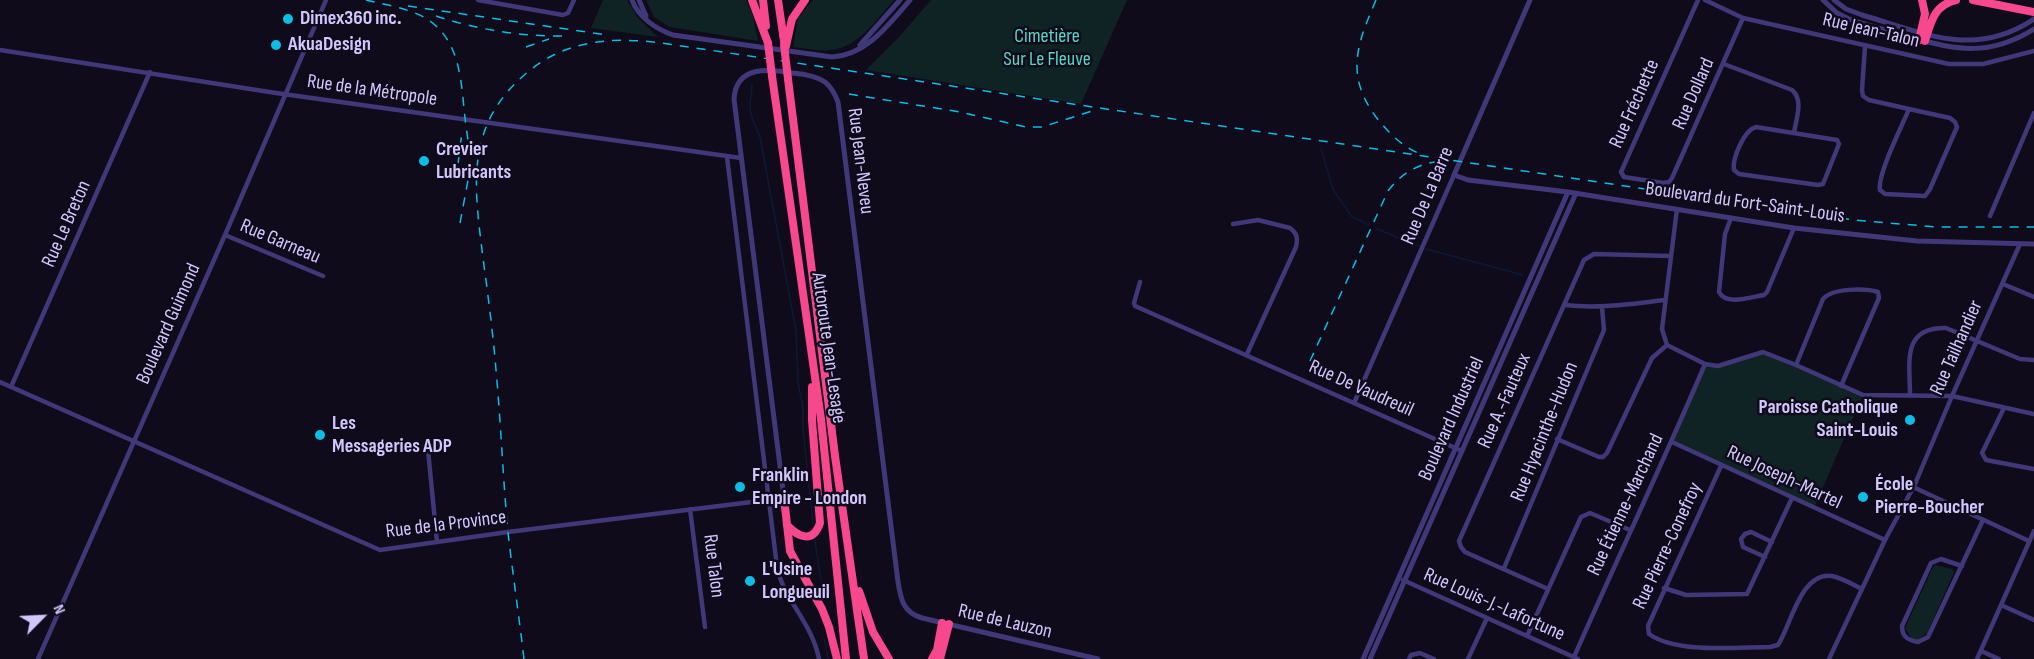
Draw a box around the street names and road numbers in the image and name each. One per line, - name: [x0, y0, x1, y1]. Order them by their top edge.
- street label: Rue Jean-Talon: [1820, 8, 1922, 54]
- street label: Rue Dollard: [1668, 54, 1720, 134]
- street label: Rue Fréchette: [1605, 56, 1665, 152]
- street label: Rue de la Métropole: [305, 70, 439, 112]
- street label: Rue Jean-Neveu: [842, 107, 878, 215]
- street label: Rue De La Barre: [1397, 143, 1459, 249]
- street label: Rue Le Breton: [37, 177, 97, 271]
- street label: Boulevard du Fort-Saint-Louis: [1644, 177, 1846, 229]
- street label: Rue Garneau: [236, 214, 324, 270]
- street label: Boulevard Guimond: [132, 260, 206, 388]
- street label: Autoroute Jean-Lesage: [806, 271, 850, 425]
- street label: Rue Tailhandier: [1925, 297, 1989, 399]
- street label: Rue A.-Fauteux: [1473, 350, 1537, 452]
- street label: Boulevard Industriel: [1414, 353, 1490, 485]
- street label: Rue De Vaudreuil: [1305, 355, 1417, 423]
- street label: Rue Hyacinthe-Hudon: [1506, 359, 1584, 505]
- street label: Rue Étienne-Marchand: [1583, 430, 1669, 580]
- street label: Rue Joseph-Martel: [1723, 441, 1845, 515]
- street label: Rue Pierre-Conefroy: [1628, 479, 1708, 613]
- street label: Rue de la Province: [385, 506, 507, 544]
- street label: Rue Talon: [697, 533, 729, 599]
- street label: Rue Louis-J.-Lafortune: [1420, 563, 1568, 647]
- street label: Rue de Lauzon: [956, 600, 1054, 644]

